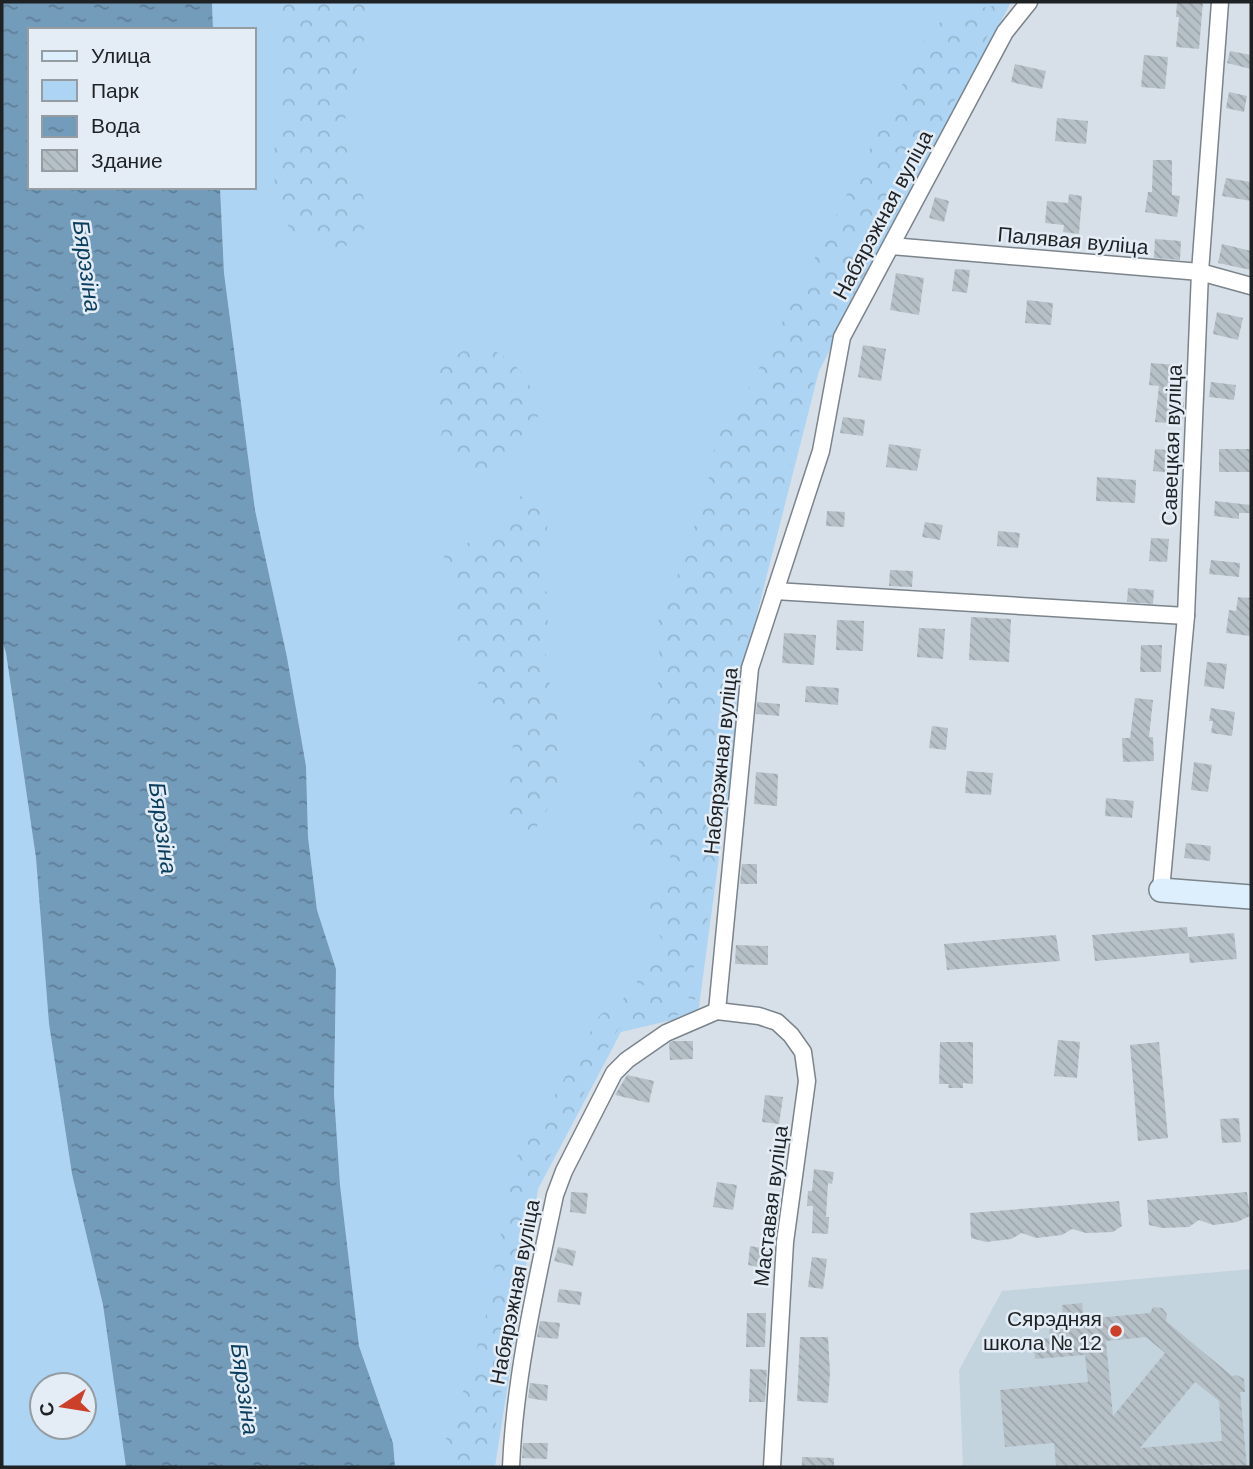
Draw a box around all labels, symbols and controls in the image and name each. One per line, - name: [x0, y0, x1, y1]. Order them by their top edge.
- legend: [28, 28, 256, 189]
- text: Улица: [91, 44, 151, 67]
- text: Парк: [91, 79, 139, 102]
- text: Вода: [91, 114, 140, 137]
- street label: Набярэжная вуліца: [828, 126, 937, 303]
- text: Здание: [91, 149, 163, 172]
- water label: Бярэзіна: [68, 218, 106, 314]
- street label: Палявая вуліца: [997, 222, 1150, 259]
- street label: Савецкая вуліца: [1157, 364, 1186, 526]
- street label: Набярэжная вуліца: [699, 666, 742, 856]
- water label: Бярэзіна: [144, 780, 182, 876]
- street label: Маставая вуліца: [749, 1124, 792, 1288]
- street label: Набярэжная вуліца: [485, 1197, 544, 1386]
- place label: Сярэдняя школа № 12: [983, 1307, 1102, 1354]
- marker: Сярэдняя школа № 12: [1108, 1323, 1124, 1339]
- water label: Бярэзіна: [226, 1341, 264, 1437]
- north arrow: [28, 1371, 98, 1441]
- text: С: [35, 1400, 59, 1418]

